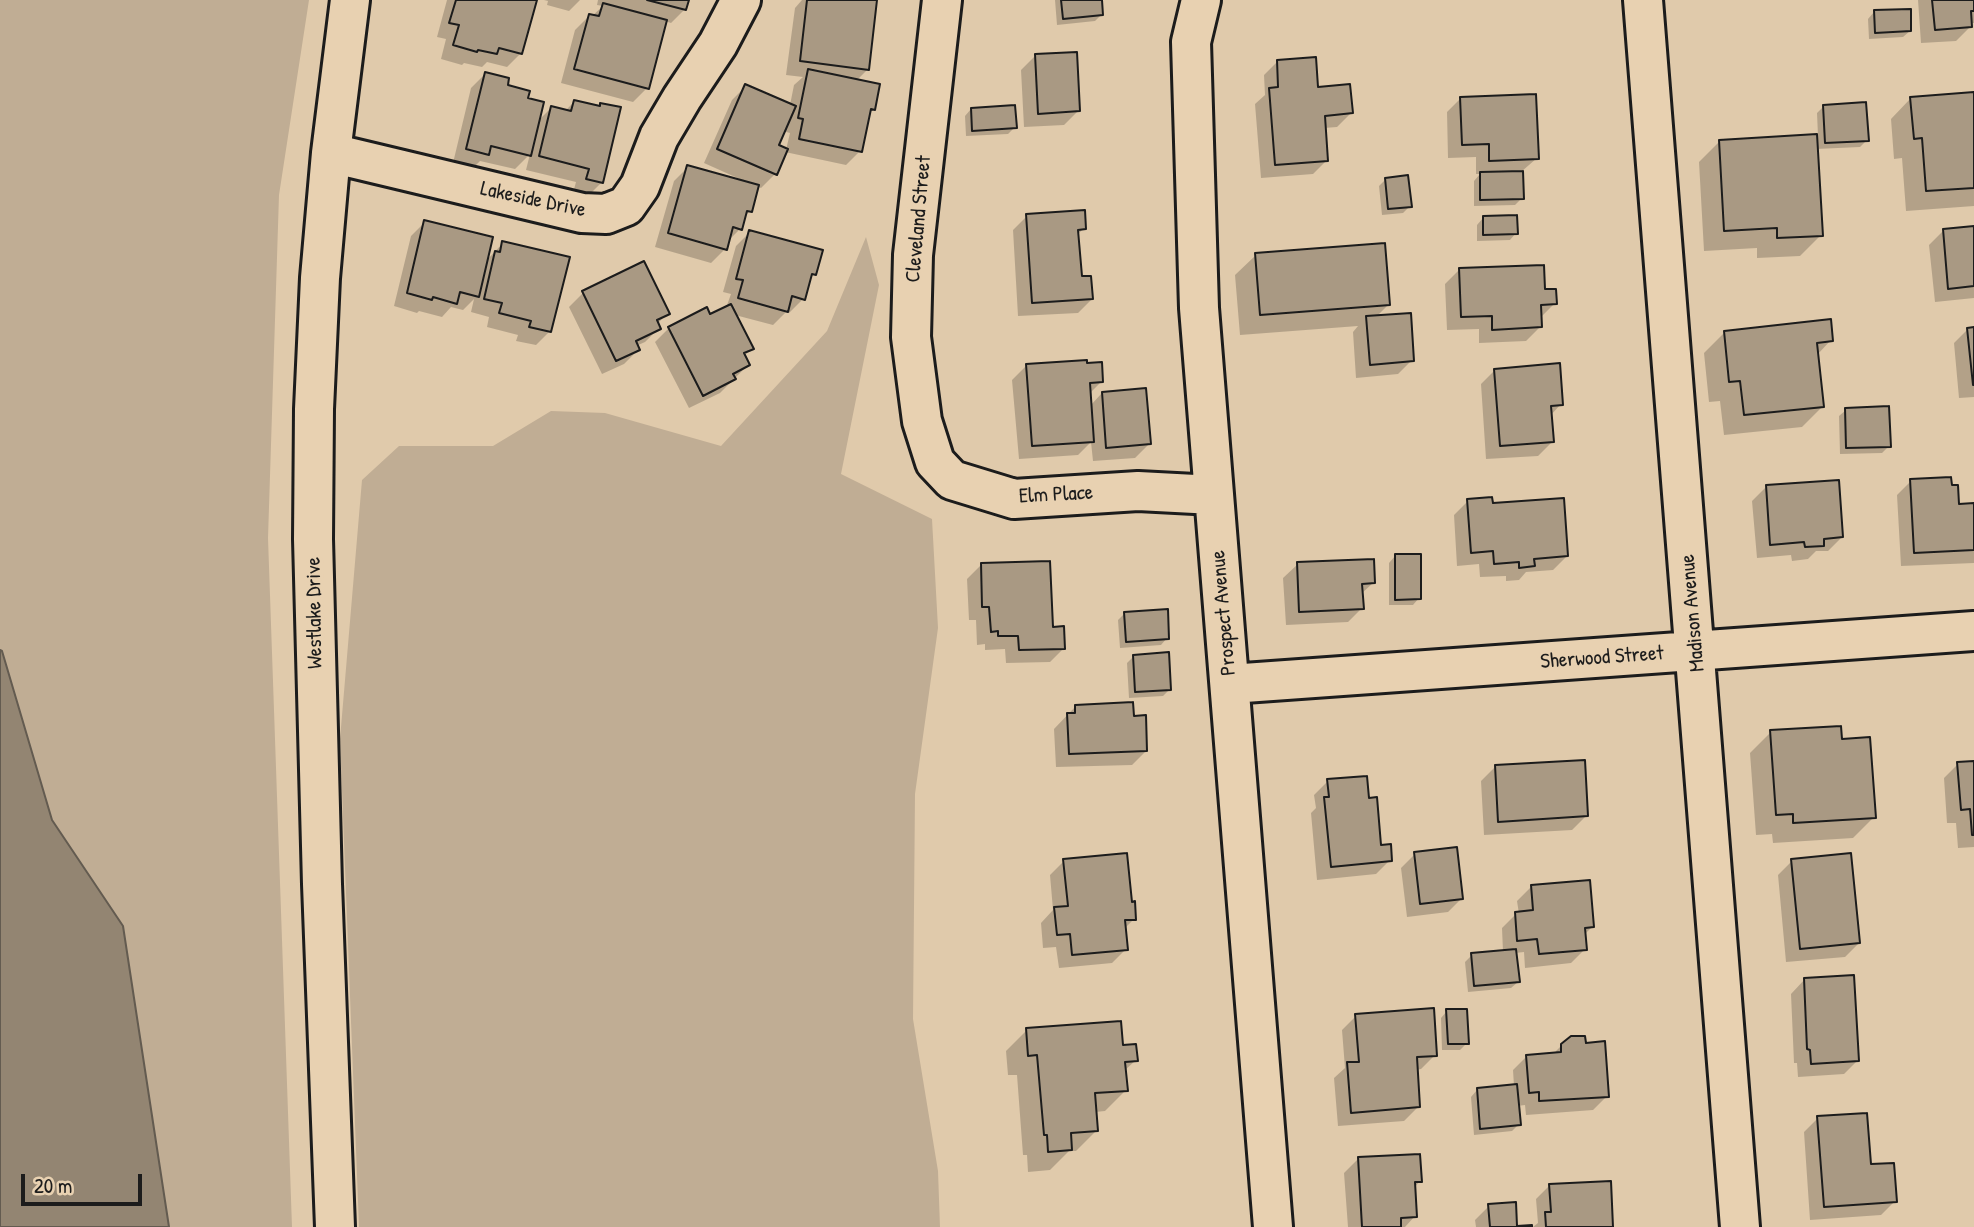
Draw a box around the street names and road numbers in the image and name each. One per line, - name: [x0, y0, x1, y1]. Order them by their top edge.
- street label: Cleveland Street: [901, 154, 937, 284]
- street label: Lakeside Drive: [478, 177, 588, 223]
- street label: Elm Place: [1018, 480, 1094, 510]
- street label: Prospect Avenue: [1206, 549, 1242, 677]
- street label: Madison Avenue: [1675, 553, 1711, 673]
- street label: Westlake Drive: [301, 557, 329, 669]
- street label: Sherwood Street: [1540, 641, 1664, 675]

